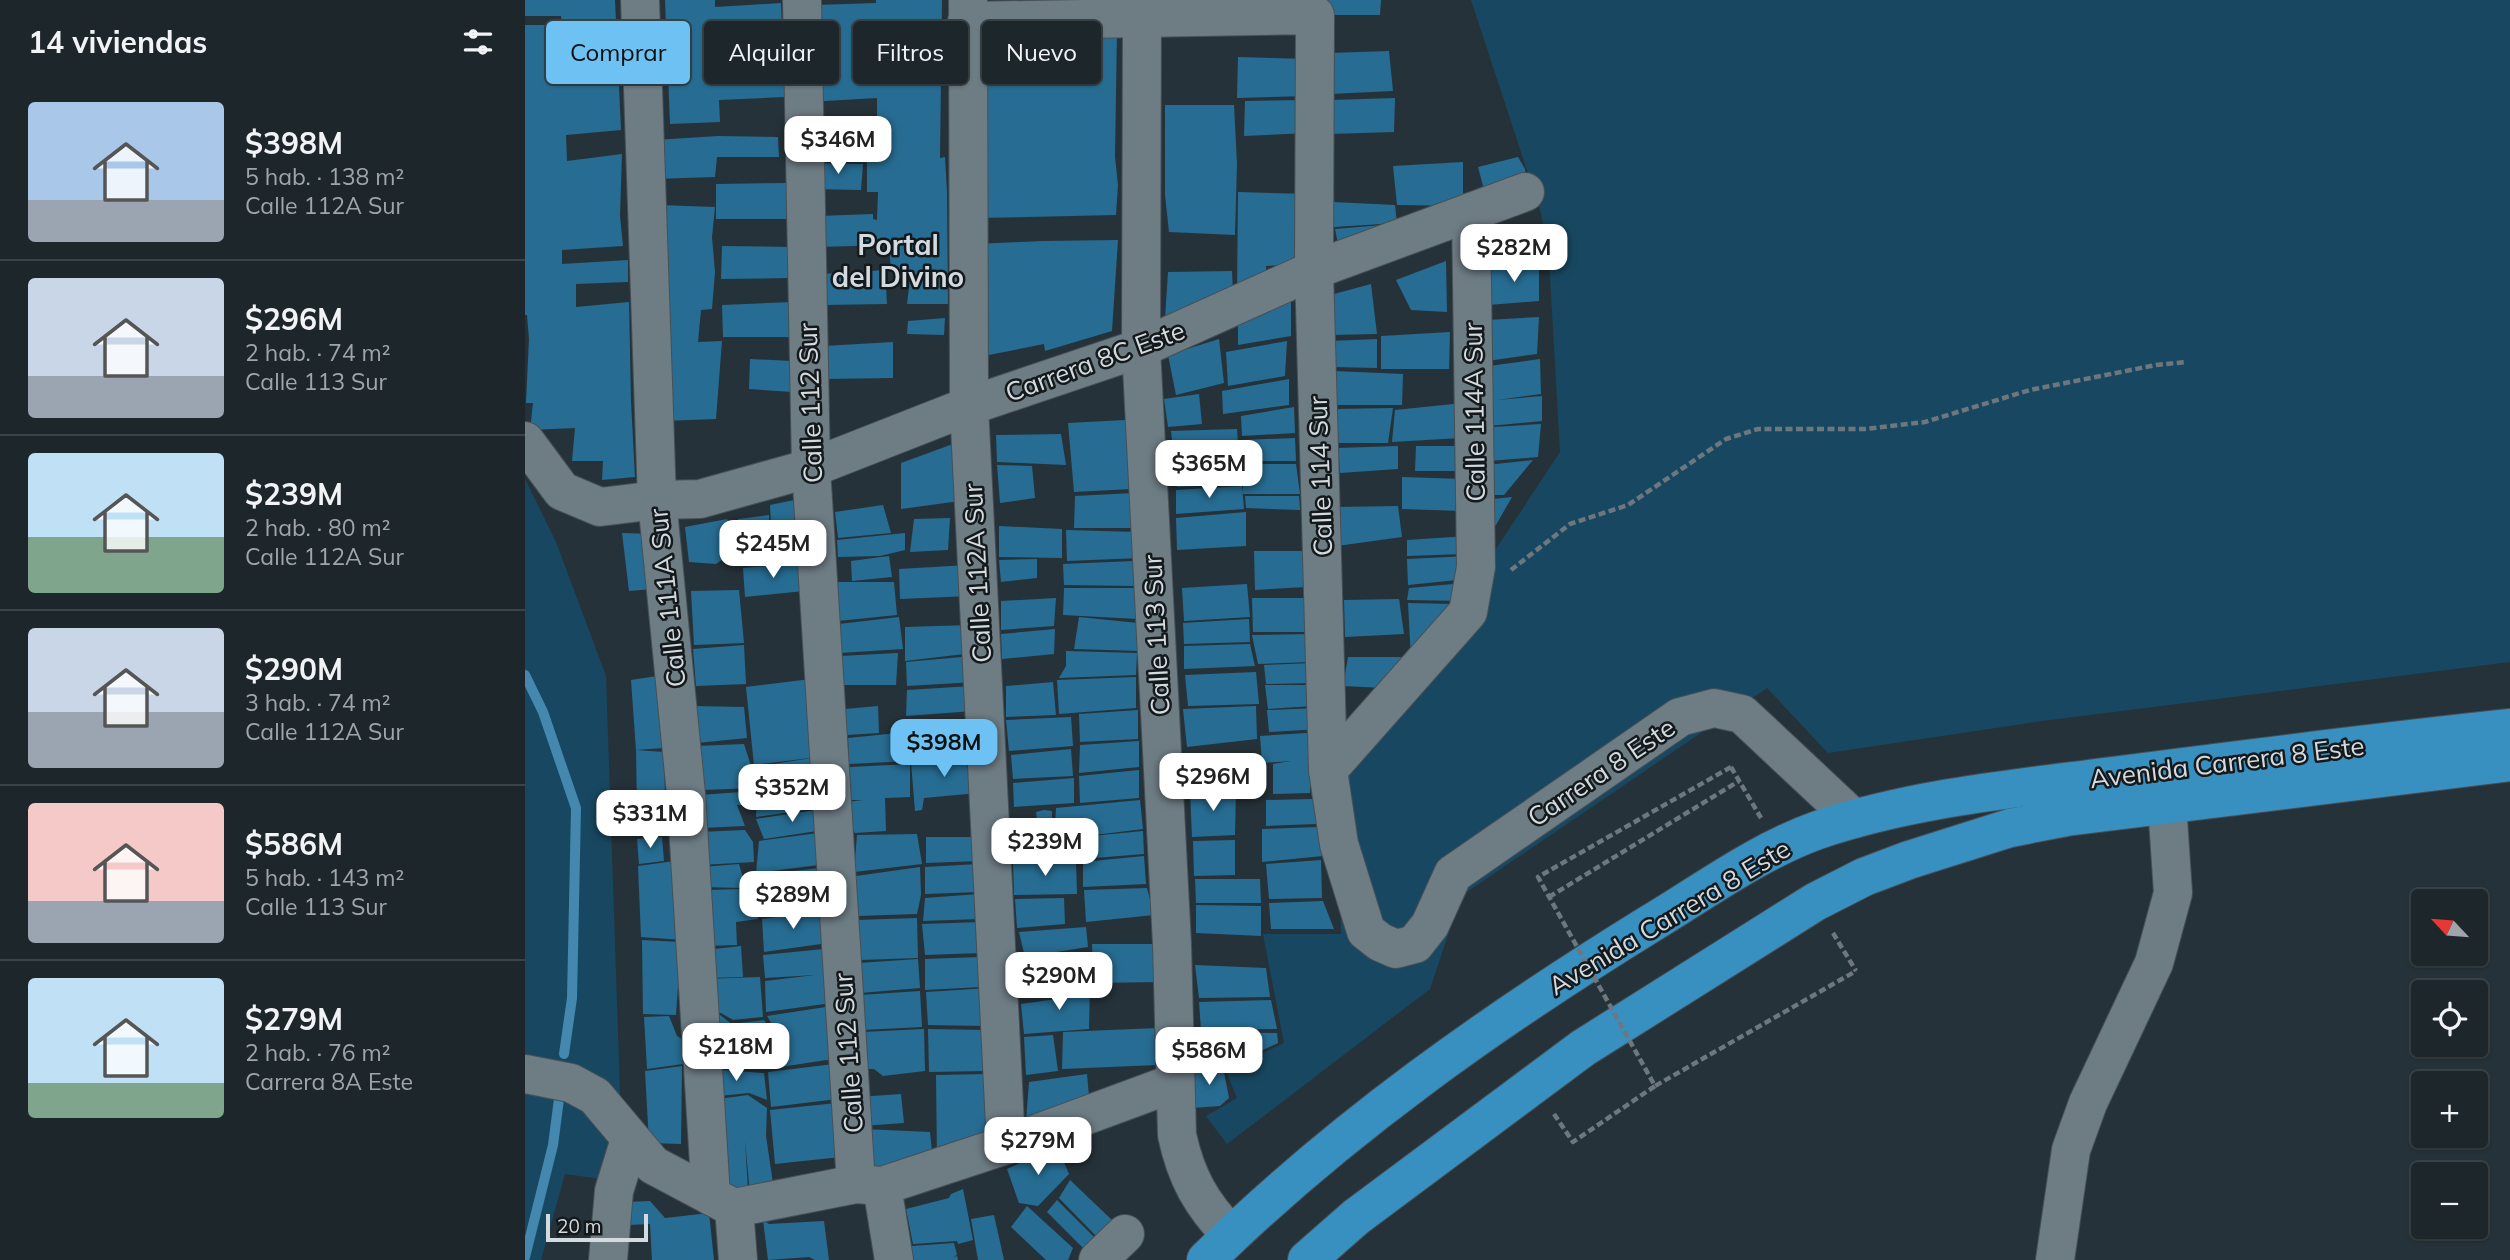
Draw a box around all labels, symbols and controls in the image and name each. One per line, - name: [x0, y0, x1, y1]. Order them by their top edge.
- chip: Comprar: [546, 21, 690, 84]
- chip: Alquilar: [704, 21, 839, 84]
- chip: Filtros: [853, 21, 968, 84]
- chip: Nuevo: [982, 21, 1101, 84]
- text: 14 viviendas: [28, 23, 207, 61]
- icon: filters: [459, 23, 497, 61]
- pin: $346M: [789, 116, 887, 176]
- text: $398M: [245, 124, 343, 162]
- text: $346M: [800, 124, 876, 153]
- icon: home: [84, 130, 168, 214]
- text: 5 hab. · 138 m²: [245, 162, 404, 191]
- text: Calle 112A Sur: [245, 191, 404, 220]
- pin: $282M: [1465, 224, 1563, 284]
- district label: Portal del Divino: [832, 227, 964, 294]
- text: $282M: [1476, 232, 1552, 261]
- text: $296M: [245, 300, 343, 338]
- icon: home: [84, 306, 168, 390]
- street label: Carrera 8C Este: [1001, 313, 1189, 409]
- street label: Calle 114A Sur: [1456, 321, 1492, 502]
- street label: Calle 112 Sur: [791, 322, 829, 484]
- text: 2 hab. · 74 m²: [245, 338, 390, 367]
- text: Calle 113 Sur: [245, 367, 387, 396]
- street label: Calle 114 Sur: [1301, 395, 1339, 557]
- pin: $365M: [1160, 440, 1258, 500]
- text: $365M: [1171, 448, 1247, 477]
- text: $239M: [245, 475, 343, 513]
- icon: home: [84, 481, 168, 565]
- street label: Calle 112A Sur: [956, 482, 998, 664]
- street label: Calle 111A Sur: [641, 506, 693, 689]
- text: 2 hab. · 80 m²: [245, 513, 390, 542]
- pin: $245M: [724, 520, 822, 580]
- text: $245M: [735, 528, 811, 557]
- text: Calle 112A Sur: [245, 542, 404, 571]
- street label: Calle 113 Sur: [1135, 553, 1177, 716]
- text: $290M: [245, 650, 343, 688]
- icon: home: [84, 656, 168, 740]
- text: 3 hab. · 74 m²: [245, 688, 390, 717]
- street label: Carrera 8 Este: [1521, 711, 1681, 833]
- text: Calle 112A Sur: [245, 717, 404, 746]
- pin: $398M: [895, 720, 993, 779]
- text: $398M: [906, 727, 982, 756]
- street label: Avenida Carrera 8 Este: [2088, 729, 2366, 795]
- pin: $296M: [1164, 754, 1262, 813]
- text: $296M: [1175, 761, 1251, 790]
- pin: $352M: [743, 764, 841, 824]
- text: $352M: [754, 772, 830, 801]
- pin: $331M: [601, 790, 699, 850]
- text: $331M: [612, 798, 688, 827]
- pin: $239M: [996, 818, 1094, 878]
- text: $586M: [245, 825, 343, 863]
- text: $239M: [1007, 826, 1083, 855]
- icon: home: [84, 831, 168, 915]
- street label: Avenida Carrera 8 Este: [1542, 832, 1796, 1002]
- text: 5 hab. · 143 m²: [245, 863, 404, 892]
- pin: $289M: [744, 872, 842, 931]
- text: $289M: [755, 879, 831, 908]
- north arrow: [2411, 889, 2489, 966]
- map controls: [2411, 889, 2488, 1239]
- text: Calle 113 Sur: [245, 892, 387, 921]
- pin: $290M: [1010, 953, 1108, 1012]
- text: $290M: [1021, 960, 1097, 989]
- street label: Calle 112 Sur: [826, 971, 870, 1134]
- button: locate: [2411, 980, 2488, 1057]
- text: $279M: [245, 1000, 343, 1038]
- icon: home: [84, 1006, 168, 1090]
- pin: $218M: [687, 1024, 785, 1083]
- pin: $586M: [1160, 1028, 1258, 1087]
- text: $218M: [698, 1031, 774, 1060]
- text: $586M: [1171, 1035, 1247, 1064]
- text: 2 hab. · 76 m²: [245, 1038, 390, 1067]
- text: Carrera 8A Este: [245, 1067, 413, 1096]
- button: +: [2411, 1071, 2488, 1148]
- pin: $279M: [989, 1118, 1087, 1177]
- text: $279M: [1000, 1125, 1076, 1154]
- button: −: [2411, 1162, 2488, 1239]
- scale bar: [546, 1211, 647, 1243]
- text: 20 m: [557, 1214, 601, 1238]

